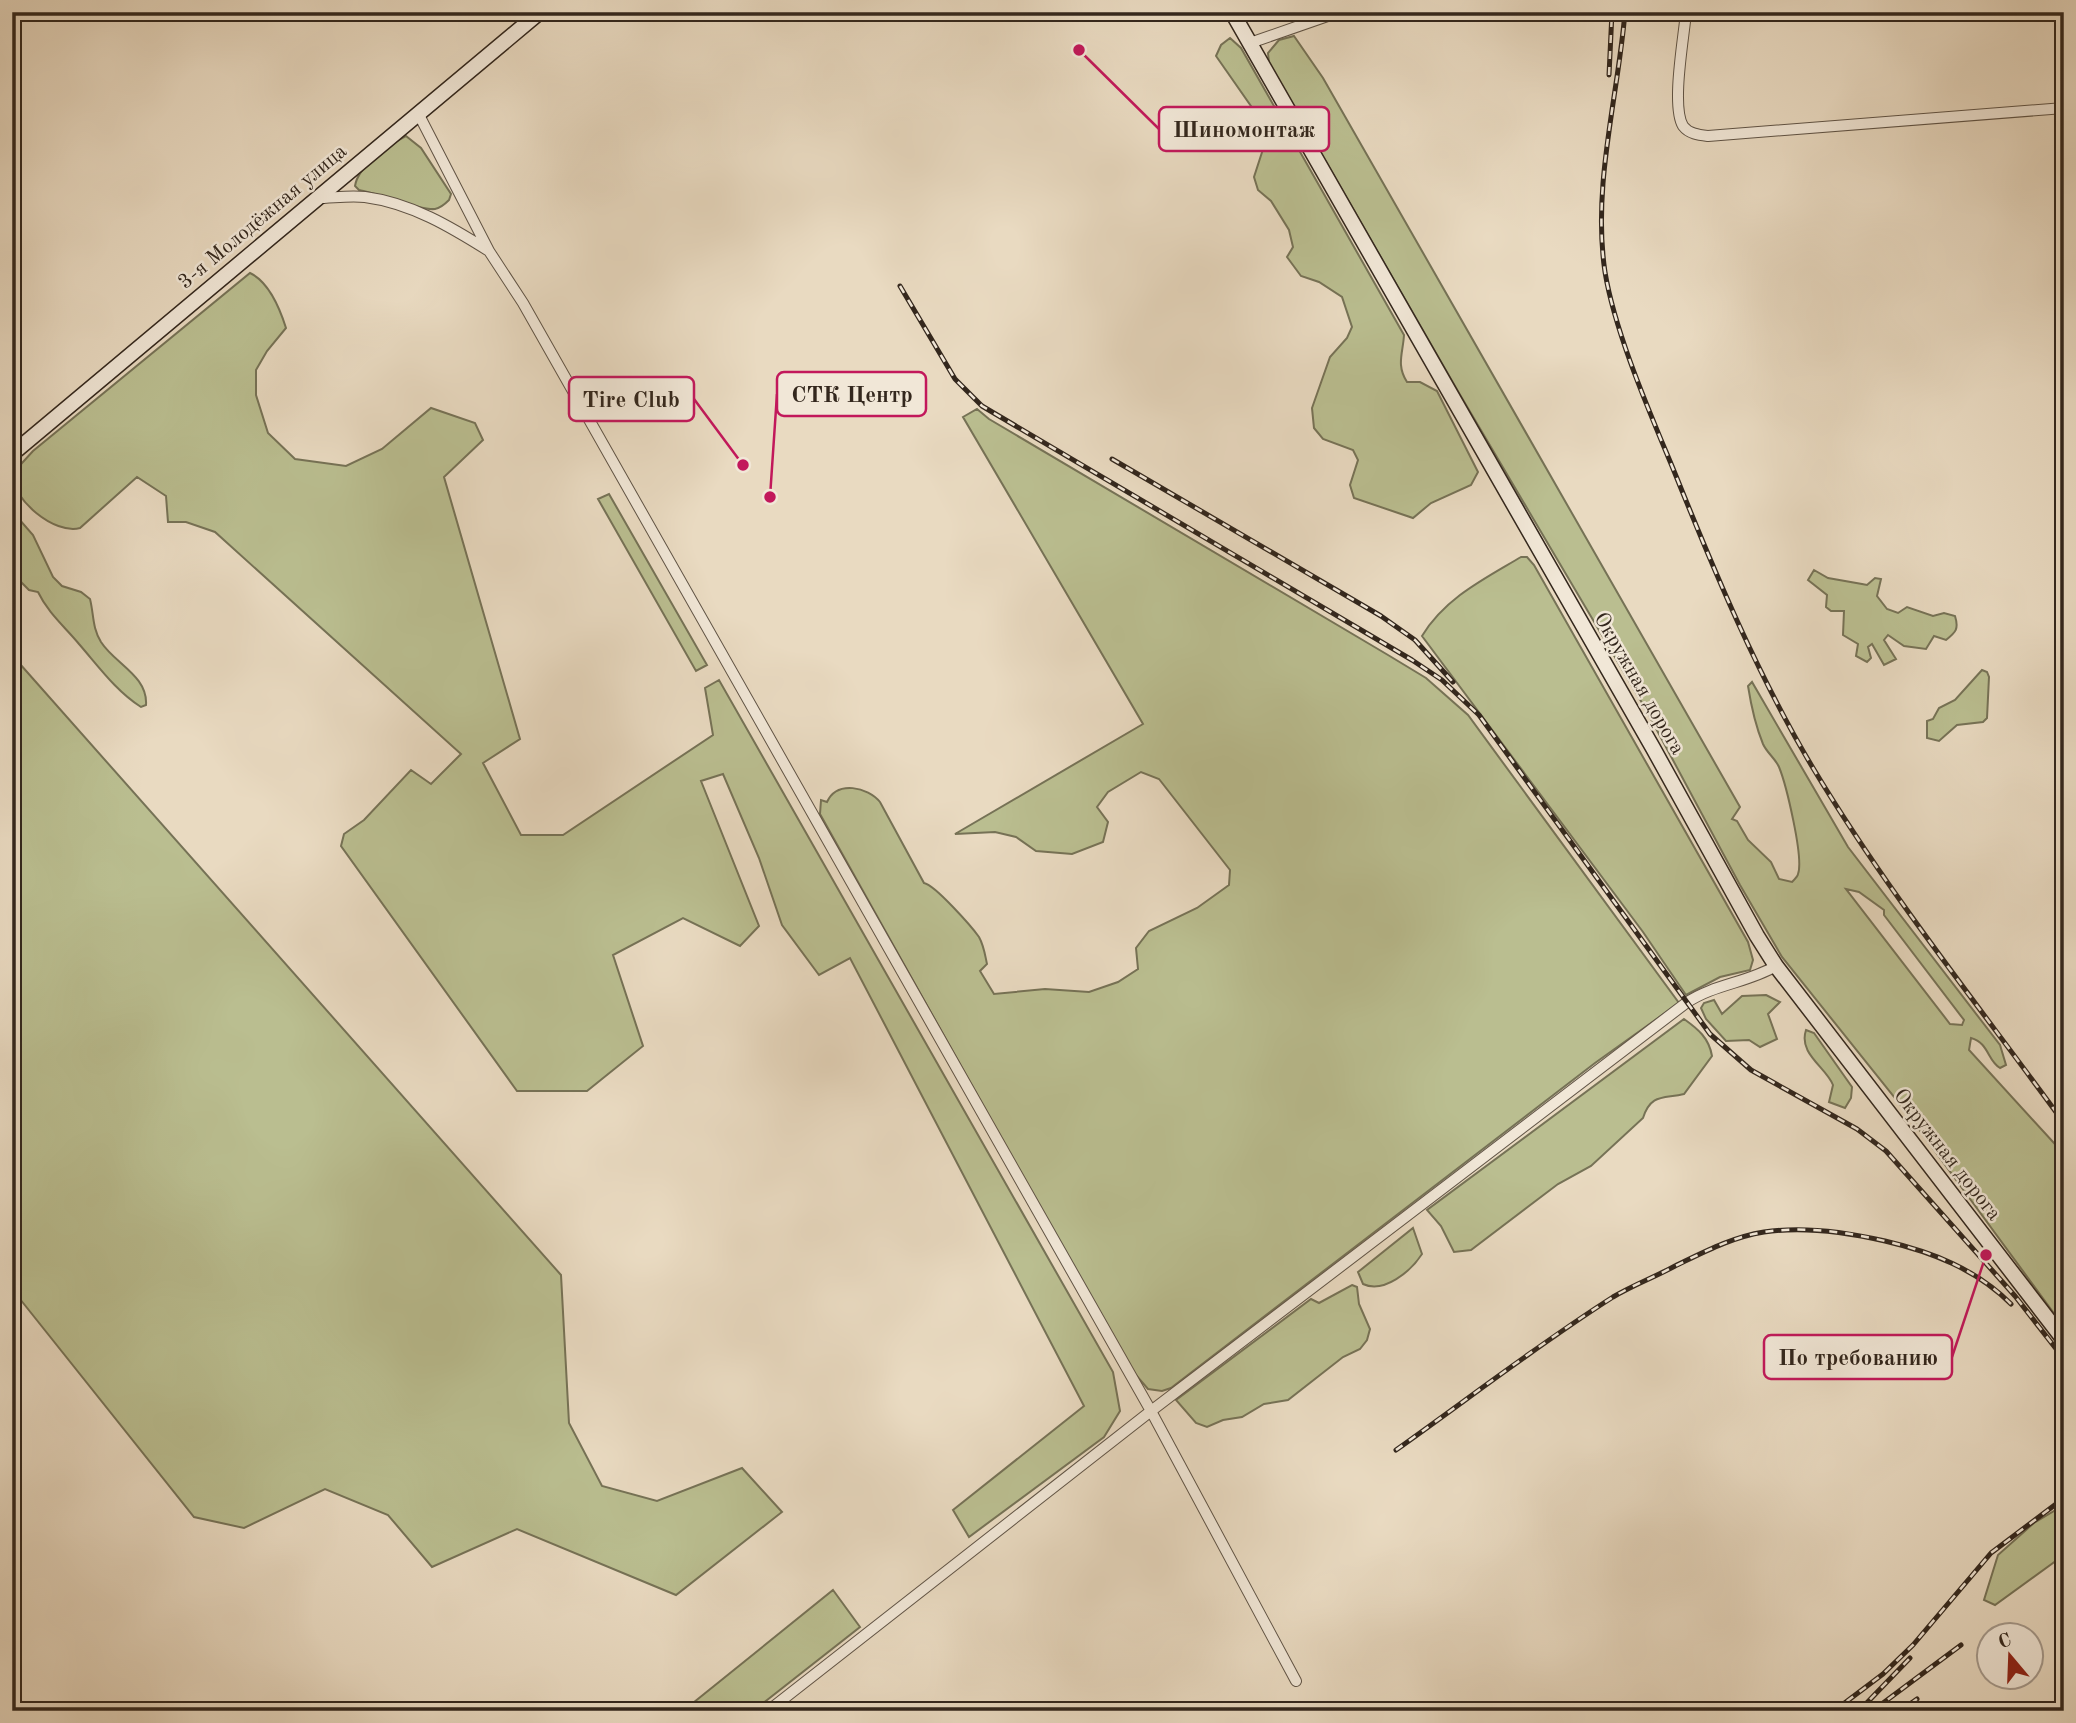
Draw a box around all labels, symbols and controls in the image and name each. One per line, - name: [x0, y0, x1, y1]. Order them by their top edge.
- callout: Шиномонтаж: [1159, 107, 1329, 151]
- text: Шиномонтаж: [1173, 119, 1316, 142]
- street label: 3-я Молодёжная улица: [175, 141, 351, 294]
- callout: СТК Центр: [777, 372, 926, 416]
- callout: Tire Club: [569, 377, 694, 421]
- text: СТК Центр: [791, 384, 913, 407]
- text: Tire Club: [582, 389, 680, 412]
- street label: Окружная дорога: [1589, 609, 1688, 759]
- street label: Окружная дорога: [1889, 1085, 2005, 1225]
- callout: По требованию: [1764, 1335, 1952, 1379]
- text: По требованию: [1778, 1347, 1938, 1370]
- north arrow: [1974, 1622, 2044, 1692]
- text: С: [1996, 1631, 2014, 1653]

